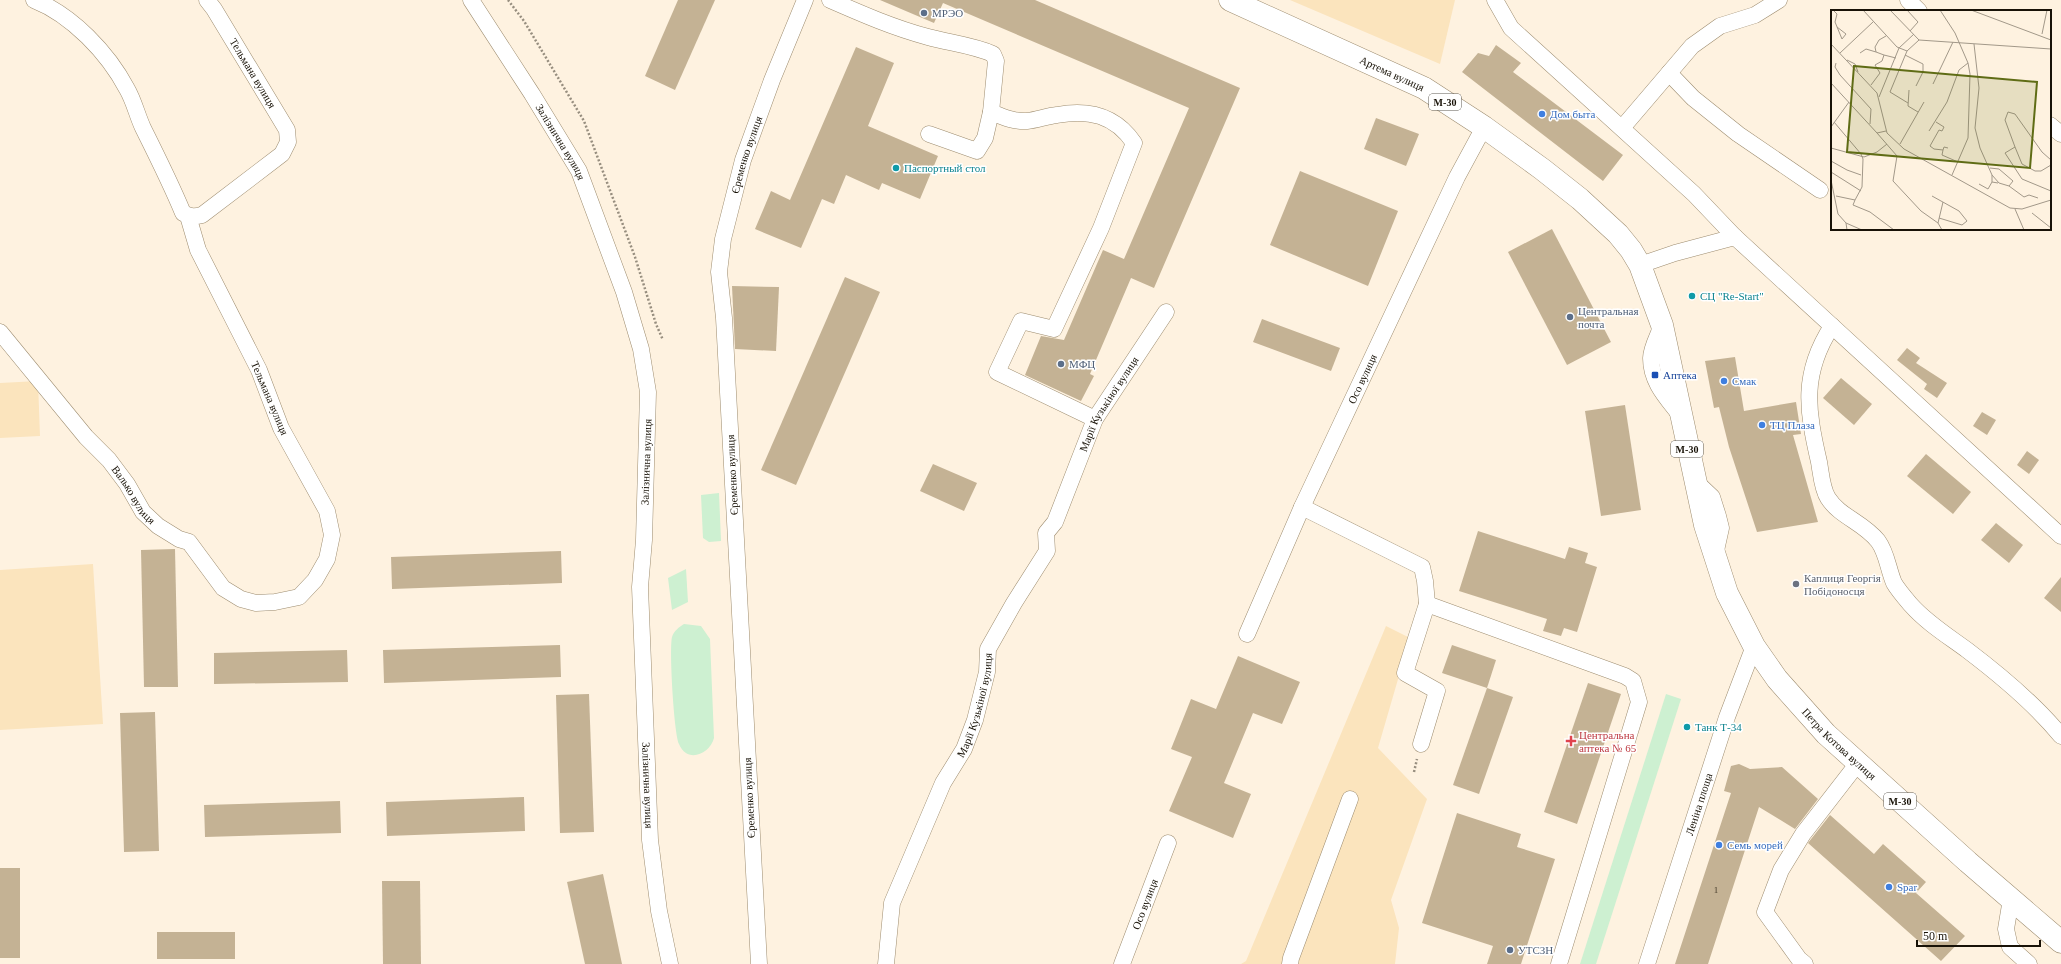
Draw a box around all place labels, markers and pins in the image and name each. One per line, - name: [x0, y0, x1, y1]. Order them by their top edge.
- place label: МРЭО: [932, 7, 963, 19]
- marker: МРЭО: [919, 8, 929, 18]
- place label: Дом быта: [1550, 108, 1595, 120]
- marker: Дом быта: [1537, 109, 1547, 119]
- place label: Паспортный стол: [904, 162, 986, 174]
- marker: Паспортный стол: [891, 163, 901, 173]
- place label: СЦ "Re-Start": [1700, 290, 1764, 302]
- marker: СЦ "Re-Start": [1687, 291, 1697, 301]
- place label: Центральная почта: [1578, 305, 1638, 330]
- marker: Центральная почта: [1565, 312, 1575, 322]
- place label: МФЦ: [1069, 358, 1095, 370]
- marker: МФЦ: [1056, 359, 1066, 369]
- place label: Аптека: [1663, 369, 1697, 381]
- marker: Аптека: [1650, 370, 1660, 380]
- place label: Смак: [1732, 375, 1757, 387]
- marker: Смак: [1719, 376, 1729, 386]
- place label: ТЦ Плаза: [1770, 419, 1815, 431]
- marker: ТЦ Плаза: [1757, 420, 1767, 430]
- place label: Каплиця Георгія Побідоносця: [1804, 572, 1881, 597]
- marker: Каплиця Георгія Побідоносця: [1791, 579, 1801, 589]
- place label: Танк Т-34: [1695, 721, 1742, 733]
- marker: Танк Т-34: [1682, 722, 1692, 732]
- place label: Центральна аптека № 65: [1579, 729, 1637, 754]
- marker: Центральна аптека № 65: [1566, 736, 1576, 746]
- place label: Семь морей: [1727, 839, 1783, 851]
- marker: Семь морей: [1714, 840, 1724, 850]
- place label: Spar: [1897, 881, 1918, 893]
- marker: Spar: [1884, 882, 1894, 892]
- place label: УТСЗН: [1518, 944, 1553, 956]
- marker: УТСЗН: [1505, 945, 1515, 955]

